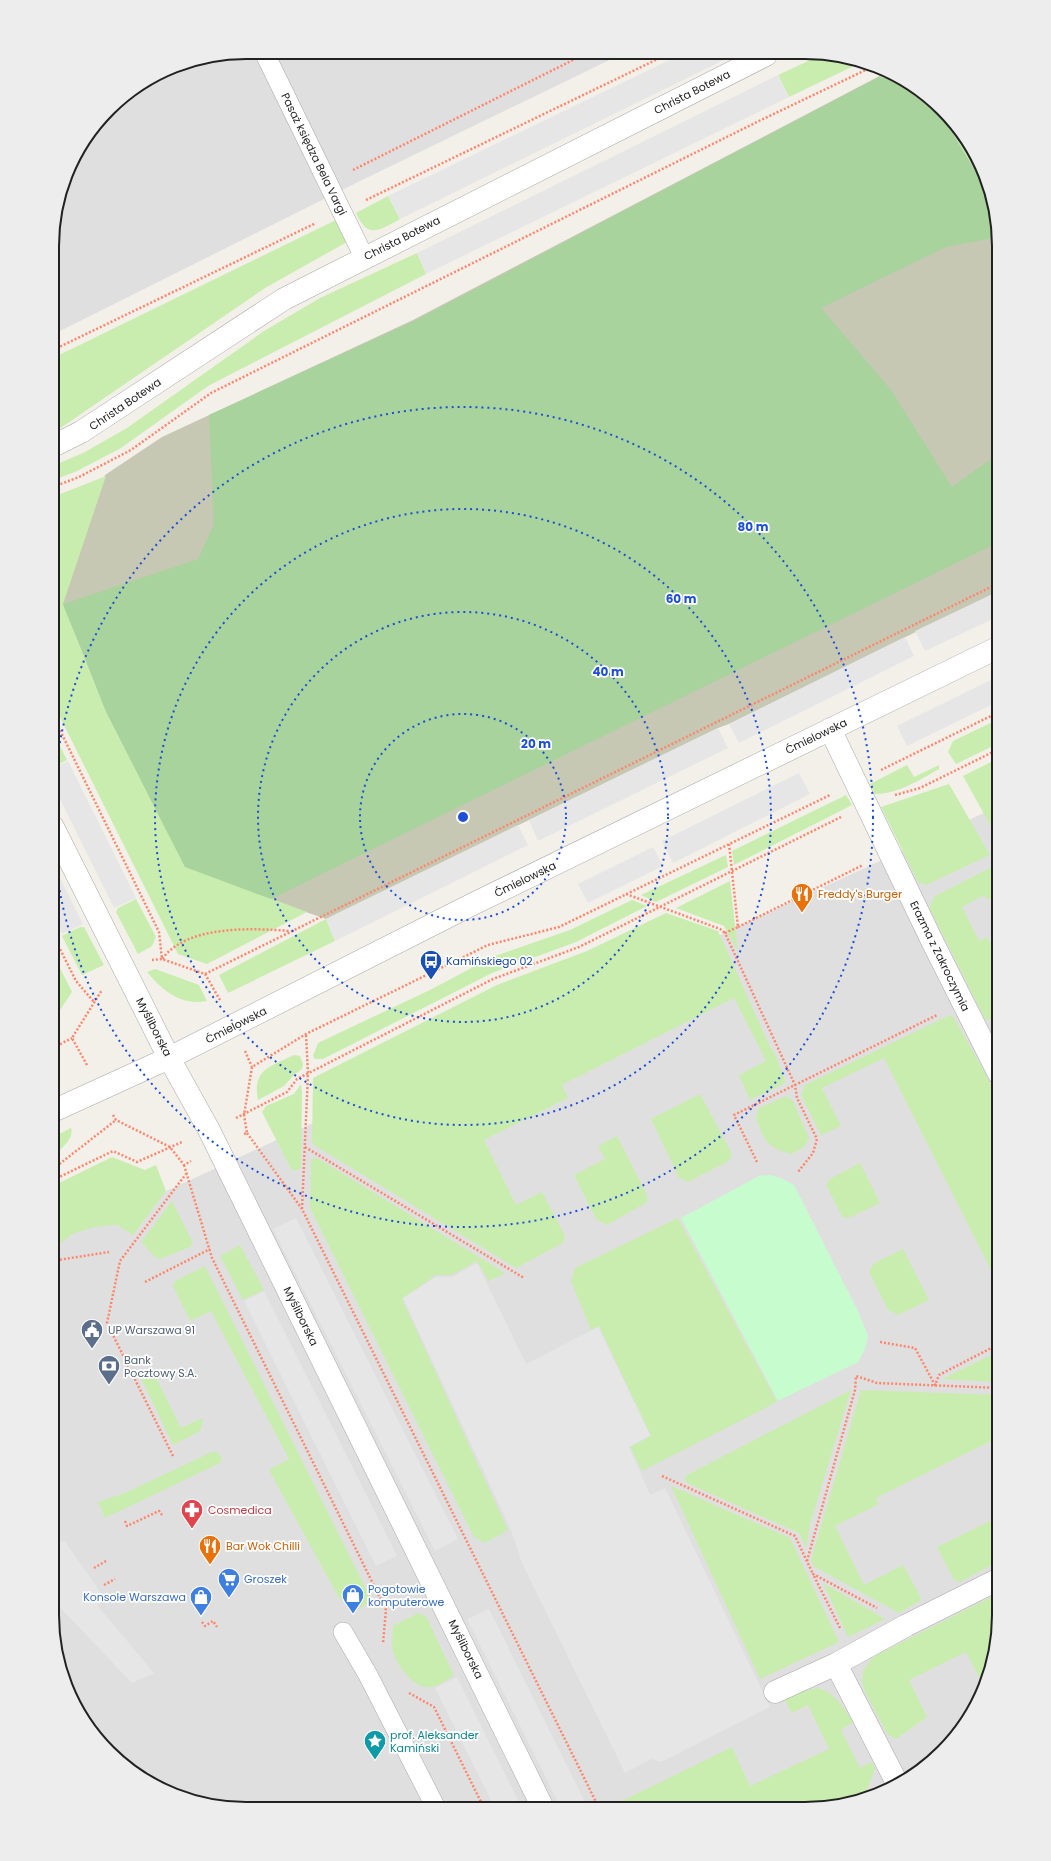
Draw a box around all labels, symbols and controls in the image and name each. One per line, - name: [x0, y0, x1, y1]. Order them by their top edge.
- street label: Christa Botewa: [651, 66, 733, 118]
- street label: Pasaż księdza Bela Vargi: [277, 90, 351, 218]
- street label: Christa Botewa: [361, 212, 443, 264]
- street label: Christa Botewa: [86, 374, 164, 434]
- text: 80 m: [738, 518, 769, 535]
- text: 60 m: [666, 590, 697, 607]
- text: 40 m: [592, 663, 624, 680]
- street label: Ćmielowska: [782, 714, 850, 758]
- text: 20 m: [521, 735, 551, 752]
- centre of rings: [456, 810, 470, 824]
- street label: Ćmielowska: [491, 857, 559, 901]
- restaurant icon: Freddy's Burger: [789, 881, 815, 914]
- place label: Freddy's Burger: [818, 886, 902, 902]
- street label: Erazma z Zakroczymia: [906, 898, 974, 1014]
- bus stop icon: Kamińskiego 02: [418, 948, 444, 981]
- place label: Kamińskiego 02: [446, 953, 533, 969]
- street label: Myśliborska: [132, 995, 176, 1059]
- street label: Ćmielowska: [203, 1003, 269, 1047]
- street label: Myśliborska: [280, 1284, 322, 1348]
- public building icon: UP Warszawa 91: [79, 1317, 105, 1350]
- place label: UP Warszawa 91: [108, 1322, 195, 1338]
- place label: Bank Pocztowy S.A.: [124, 1352, 197, 1381]
- bank icon: Bank Pocztowy S.A.: [96, 1353, 122, 1386]
- pharmacy icon: Cosmedica: [179, 1497, 205, 1530]
- place label: Cosmedica: [208, 1502, 272, 1518]
- restaurant icon: Bar Wok Chilli: [197, 1533, 223, 1566]
- place label: Bar Wok Chilli: [226, 1538, 300, 1554]
- supermarket icon: Groszek: [216, 1566, 242, 1599]
- place label: Groszek: [244, 1571, 287, 1587]
- place label: Pogotowie komputerowe: [368, 1581, 444, 1610]
- shop icon: Pogotowie komputerowe: [340, 1582, 366, 1615]
- shop icon: Konsole Warszawa: [188, 1584, 214, 1617]
- place label: Konsole Warszawa: [83, 1589, 186, 1605]
- street label: Myśliborska: [445, 1617, 487, 1681]
- place label: prof. Aleksander Kamiński: [390, 1727, 479, 1756]
- place icon: prof. Aleksander Kamiński: [362, 1728, 388, 1761]

